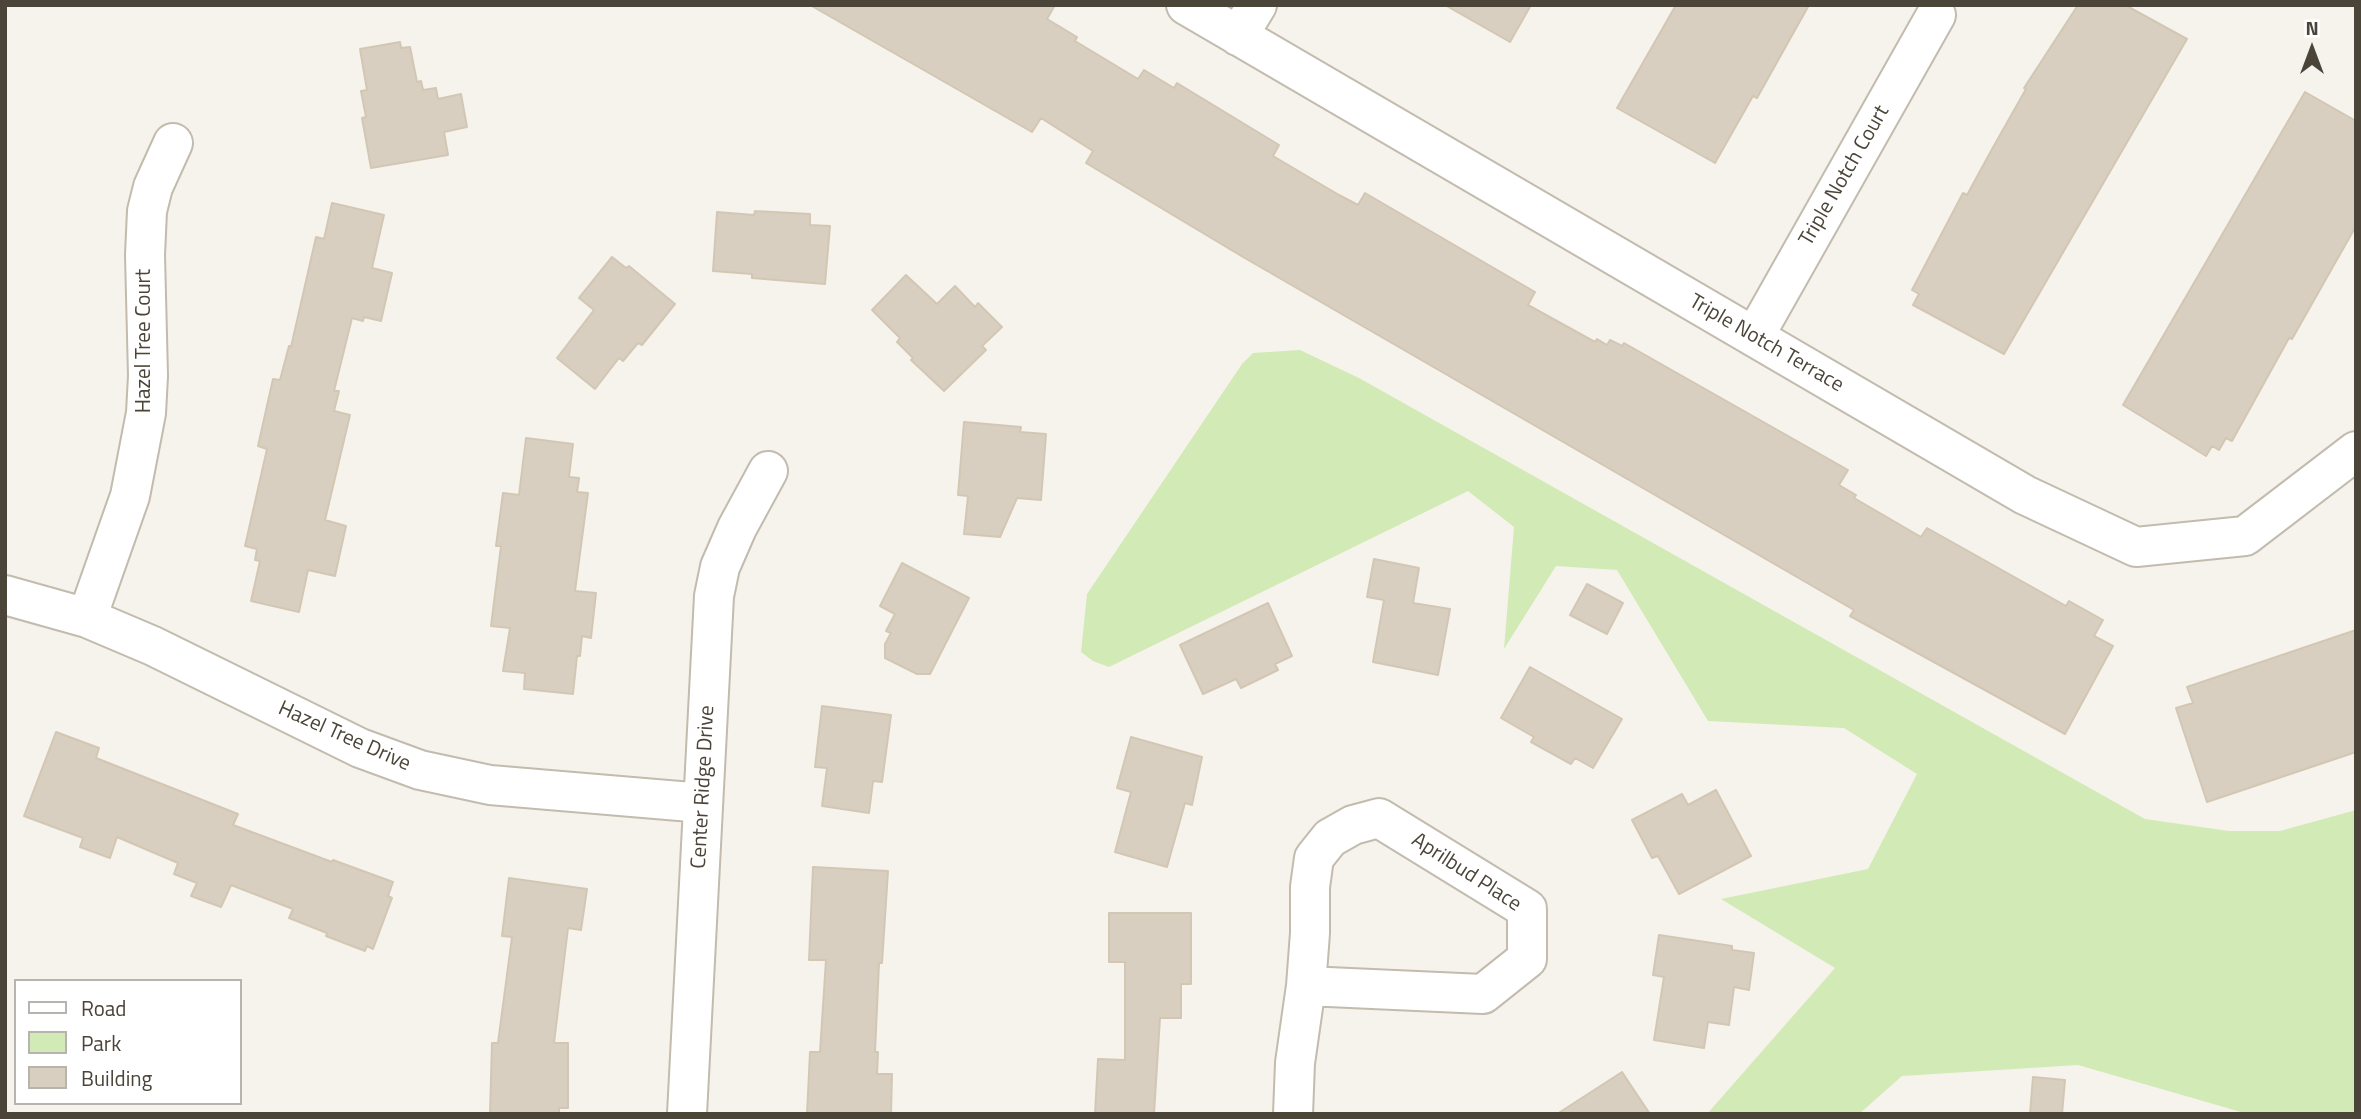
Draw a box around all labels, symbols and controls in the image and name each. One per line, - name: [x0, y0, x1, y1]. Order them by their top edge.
- text: N: [2305, 13, 2319, 42]
- north arrow: [2277, 14, 2347, 84]
- street label: Triple Notch Court: [1795, 101, 1895, 251]
- street label: Hazel Tree Court: [132, 269, 158, 413]
- street label: Triple Notch Terrace: [1684, 290, 1848, 398]
- street label: Hazel Tree Drive: [274, 697, 414, 777]
- street label: Center Ridge Drive: [687, 705, 721, 869]
- street label: Aprilbud Place: [1406, 828, 1526, 918]
- legend: [14, 979, 242, 1105]
- text: Road: [81, 992, 126, 1024]
- text: Park: [81, 1027, 121, 1059]
- text: Building: [81, 1062, 152, 1094]

